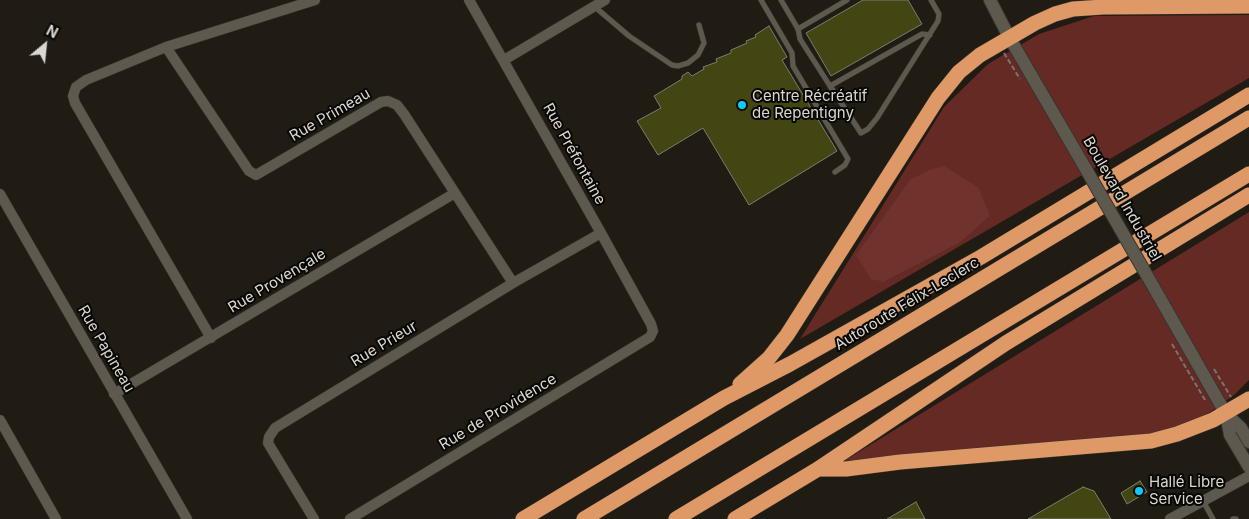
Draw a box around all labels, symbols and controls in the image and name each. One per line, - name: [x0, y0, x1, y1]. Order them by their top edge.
- north arrow: [20, 20, 70, 70]
- text: N: [44, 21, 61, 41]
- street label: Rue Primeau: [287, 85, 373, 145]
- place label: Centre Récréatif de Repentigny: [752, 87, 867, 122]
- marker: Centre Récréatif de Repentigny: [736, 99, 748, 111]
- street label: Rue Préfontaine: [539, 100, 609, 208]
- street label: Boulevard Industriel: [1079, 133, 1165, 265]
- street label: Rue Provençale: [225, 245, 329, 317]
- street label: Autoroute Félix-Leclerc: [832, 254, 982, 354]
- street label: Rue Papineau: [74, 302, 138, 396]
- street label: Rue Prieur: [348, 317, 420, 371]
- street label: Rue de Providence: [436, 370, 560, 454]
- place label: Hallé Libre Service: [1149, 473, 1224, 508]
- marker: Hallé Libre Service: [1133, 485, 1145, 497]

